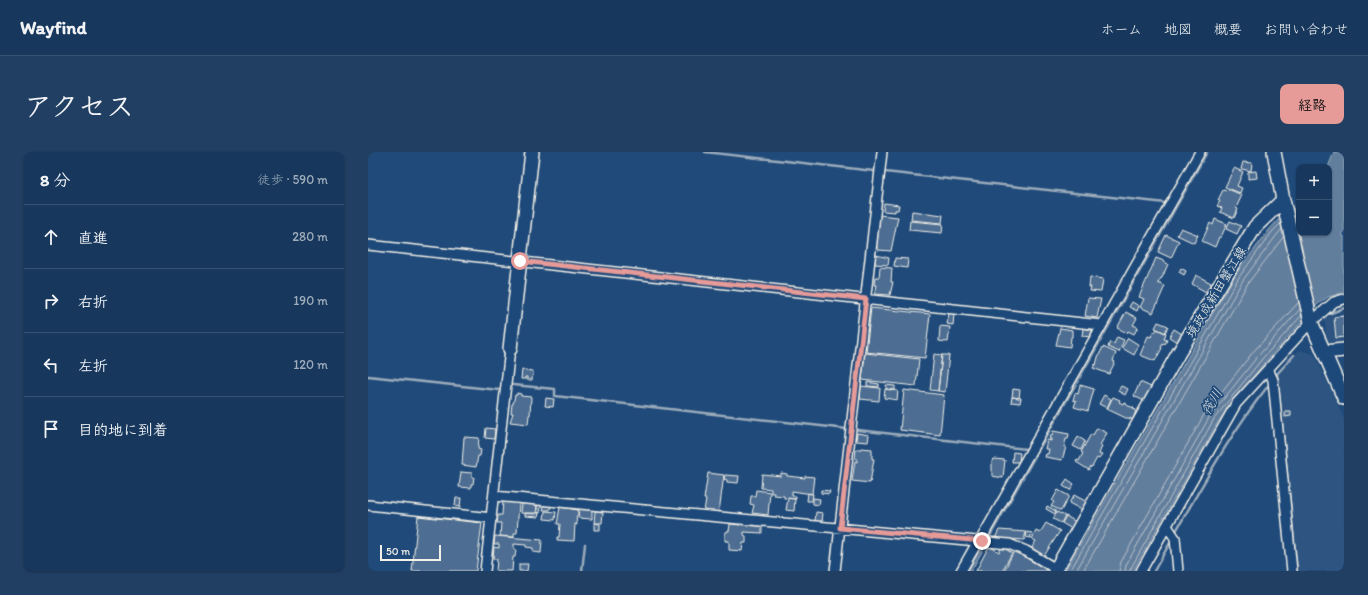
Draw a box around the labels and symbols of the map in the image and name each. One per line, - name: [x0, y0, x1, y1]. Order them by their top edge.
- street label: 境政成新田蟹江線: [1183, 243, 1250, 340]
- route start: [511, 252, 529, 270]
- water label: 筏川: [1198, 386, 1226, 418]
- route end: [973, 532, 991, 550]
- scale bar: [380, 543, 441, 562]

